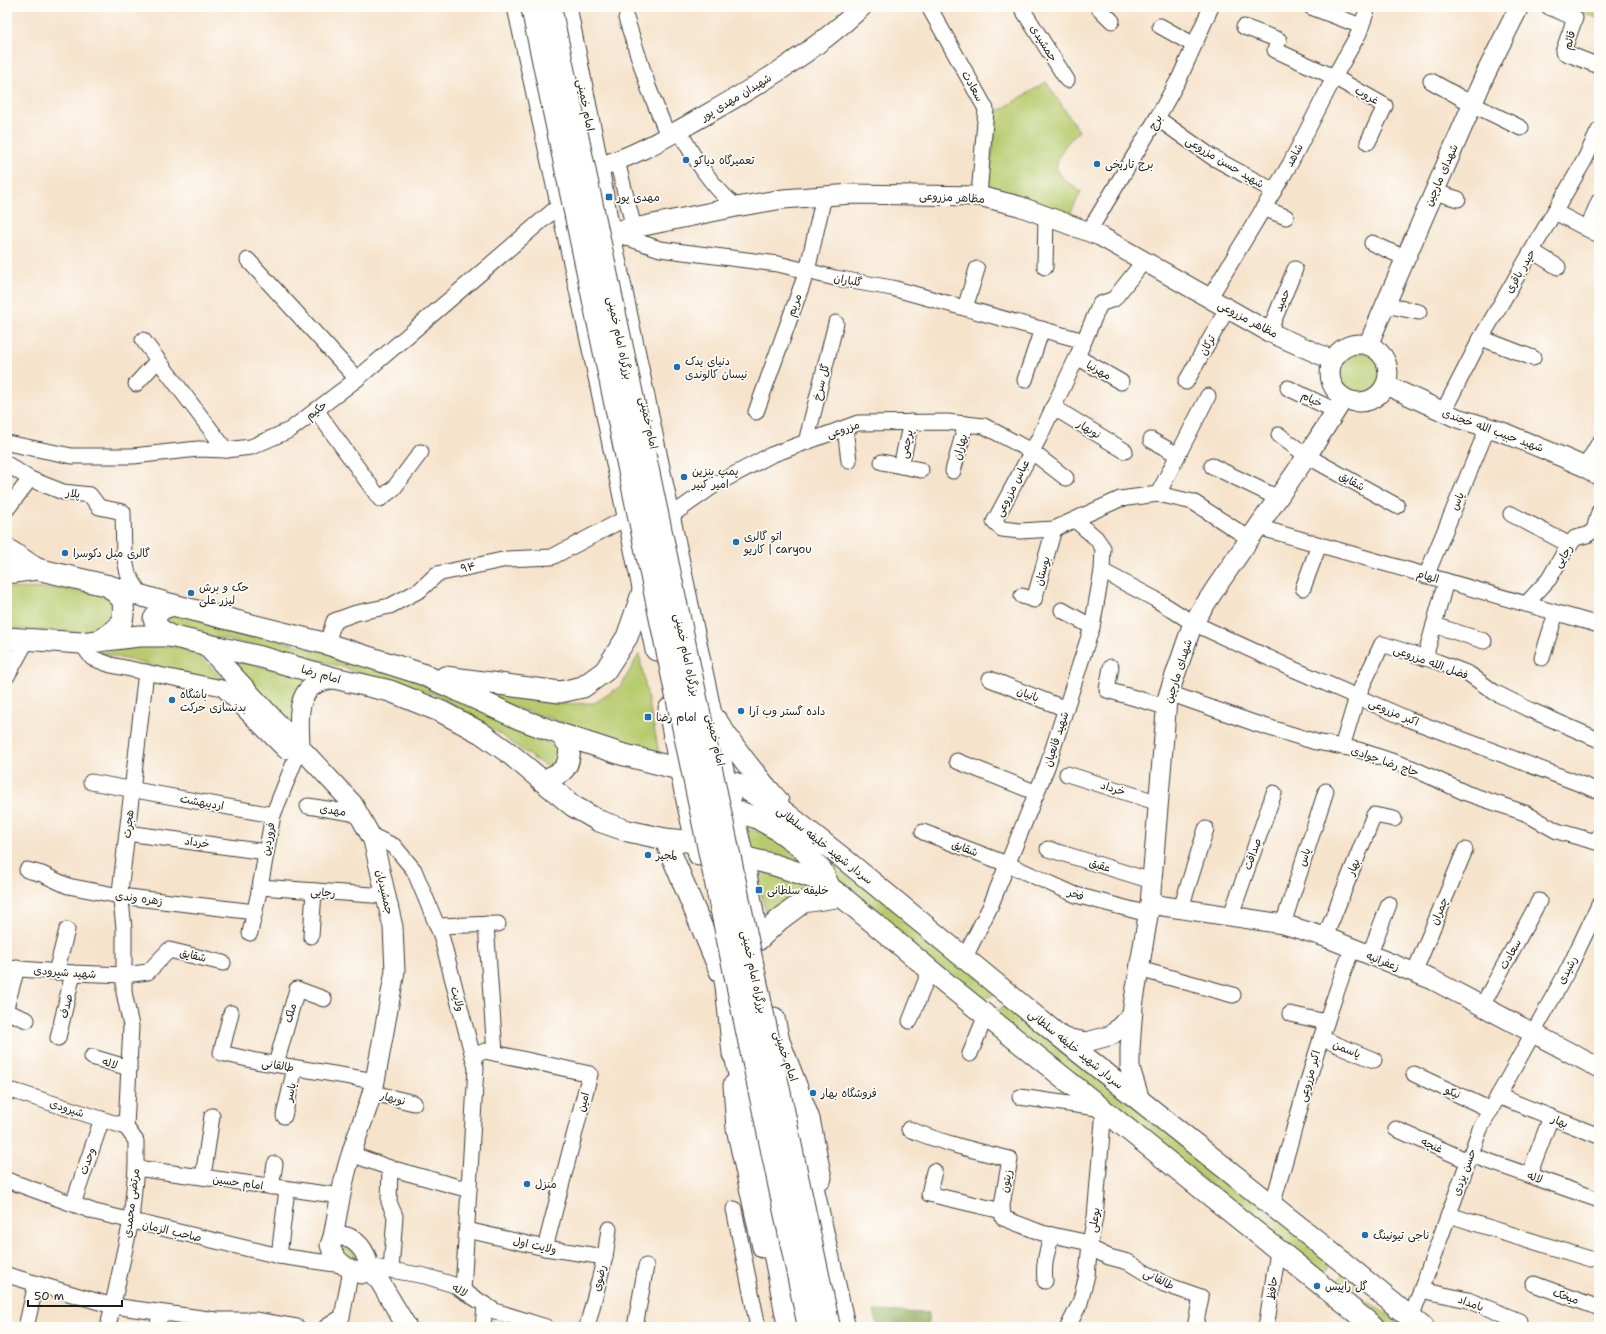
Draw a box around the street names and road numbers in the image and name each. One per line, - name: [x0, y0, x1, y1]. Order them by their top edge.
- street label: جمشیدی: [1026, 22, 1061, 64]
- street label: قائم: [1560, 29, 1580, 52]
- street label: سعادت: [958, 68, 987, 104]
- street label: شهیدان مهدی پور: [697, 70, 774, 125]
- street label: امام خمینی: [572, 78, 598, 133]
- street label: غروب: [1352, 83, 1381, 108]
- street label: برج: [1145, 112, 1166, 133]
- street label: شهید حسن مزروعی: [1183, 133, 1267, 192]
- street label: شاهد: [1282, 141, 1307, 169]
- street label: شهدای مارچین: [1421, 142, 1462, 209]
- street label: مظاهر مزروعی: [919, 188, 985, 207]
- street label: حیدر باقری: [1502, 247, 1539, 296]
- street label: گلباران: [833, 271, 864, 290]
- street label: حمید: [1271, 287, 1294, 314]
- street label: مریم: [783, 292, 806, 319]
- street label: بزرگراه امام خمینی: [602, 295, 636, 381]
- street label: مظاهر مزروعی: [1215, 297, 1280, 342]
- street label: ترکان: [1196, 332, 1219, 358]
- street label: مهرنیا: [1084, 357, 1114, 384]
- street label: گل سرخ: [810, 362, 833, 402]
- street label: خیام: [1298, 388, 1325, 412]
- street label: امام خمینی: [635, 396, 661, 451]
- street label: حکیم: [303, 397, 331, 424]
- street label: شهید حبیب الله خجندی: [1440, 405, 1545, 456]
- street label: نوبهار: [1073, 416, 1104, 442]
- street label: مزروعی: [825, 417, 862, 442]
- street label: پرچمی: [896, 428, 917, 460]
- street label: بهاران: [950, 432, 971, 462]
- street label: عباس مزروعی: [992, 457, 1033, 519]
- street label: شقایق: [1336, 468, 1367, 495]
- street label: پلار: [64, 485, 81, 502]
- street label: یاس: [1447, 490, 1468, 513]
- street label: رجایی: [1550, 542, 1576, 571]
- street label: بوستان: [1031, 555, 1054, 588]
- street label: ۹۴: [459, 559, 477, 576]
- street label: الهام: [1415, 566, 1441, 588]
- street label: بزرگراه امام خمینی: [669, 612, 703, 698]
- street label: شهدای مارچین: [1161, 637, 1196, 705]
- street label: فضل الله مزروعی: [1391, 642, 1470, 683]
- street label: امام رضا: [299, 662, 342, 688]
- street label: بانیان: [1014, 683, 1041, 706]
- street label: اکبر مزروعی: [1367, 695, 1421, 730]
- street label: شهید قانعیان: [1040, 710, 1072, 769]
- street label: امام خمینی: [702, 713, 728, 768]
- street label: حاج رضا جوادی: [1349, 743, 1421, 780]
- street label: خرداد: [1099, 778, 1127, 799]
- street label: اردیبهشت: [179, 791, 225, 814]
- street label: مهدی: [319, 801, 347, 820]
- street label: سردار شهید خلیفه سلطانی: [773, 803, 876, 888]
- street label: هجرت: [119, 809, 138, 839]
- street label: فروردین: [258, 821, 279, 857]
- street label: خرداد: [183, 833, 210, 852]
- street label: صداقت: [1240, 836, 1265, 872]
- street label: شقایق: [949, 837, 980, 860]
- street label: یاس: [1294, 846, 1314, 868]
- street label: عقیق: [1087, 855, 1113, 876]
- street label: بهار: [1343, 857, 1364, 879]
- street label: جمشیدیان: [372, 868, 397, 916]
- street label: رجایی: [310, 884, 336, 901]
- street label: فخر: [1065, 884, 1086, 904]
- street label: زهره وندی: [114, 888, 164, 909]
- street label: چمران: [1427, 895, 1452, 927]
- street label: بزرگراه امام خمینی: [736, 929, 770, 1015]
- street label: سعادت: [1496, 936, 1525, 972]
- street label: شقایق: [178, 945, 208, 966]
- street label: زعفرانیه: [1364, 948, 1402, 975]
- street label: رشیدی: [1554, 953, 1581, 987]
- street label: شهید شیرودی: [33, 963, 97, 982]
- street label: ولایت: [447, 985, 468, 1013]
- street label: صدف: [56, 992, 77, 1020]
- street label: ملک: [281, 1002, 300, 1025]
- street label: سردار شهید خلیفه سلطانی: [1025, 1006, 1126, 1092]
- street label: امام خمینی: [769, 1029, 801, 1084]
- street label: یاسمن: [1331, 1037, 1363, 1062]
- street label: اکبر مزروعی: [1295, 1049, 1324, 1104]
- street label: لاله: [100, 1054, 119, 1073]
- street label: طالقانی: [261, 1055, 295, 1076]
- street label: یاسر: [281, 1081, 300, 1104]
- street label: نیکو: [1442, 1082, 1463, 1103]
- street label: نوبهار: [378, 1088, 407, 1109]
- street label: امین: [574, 1091, 593, 1114]
- street label: شیرودی: [48, 1096, 86, 1121]
- street label: بهار: [1548, 1111, 1570, 1132]
- street label: غنچه: [1419, 1134, 1445, 1157]
- street label: وحدت: [76, 1146, 99, 1177]
- street label: حسن یزدی: [1449, 1147, 1480, 1198]
- street label: مرتضی محمدی: [120, 1167, 143, 1239]
- street label: زیتون: [997, 1168, 1016, 1194]
- street label: لاله: [1525, 1168, 1545, 1187]
- street label: امام حسین: [211, 1172, 264, 1194]
- street label: بوعلی: [1085, 1207, 1104, 1234]
- street label: صاحب الزمان: [141, 1217, 203, 1246]
- street label: ولایت اول: [512, 1234, 558, 1257]
- street label: رضوی: [589, 1263, 610, 1293]
- street label: طالقانی: [1141, 1265, 1177, 1294]
- street label: حافظ: [1264, 1275, 1281, 1301]
- street label: لاله: [449, 1280, 470, 1301]
- street label: میخک: [1551, 1285, 1581, 1308]
- street label: بامداد: [1456, 1292, 1486, 1315]

